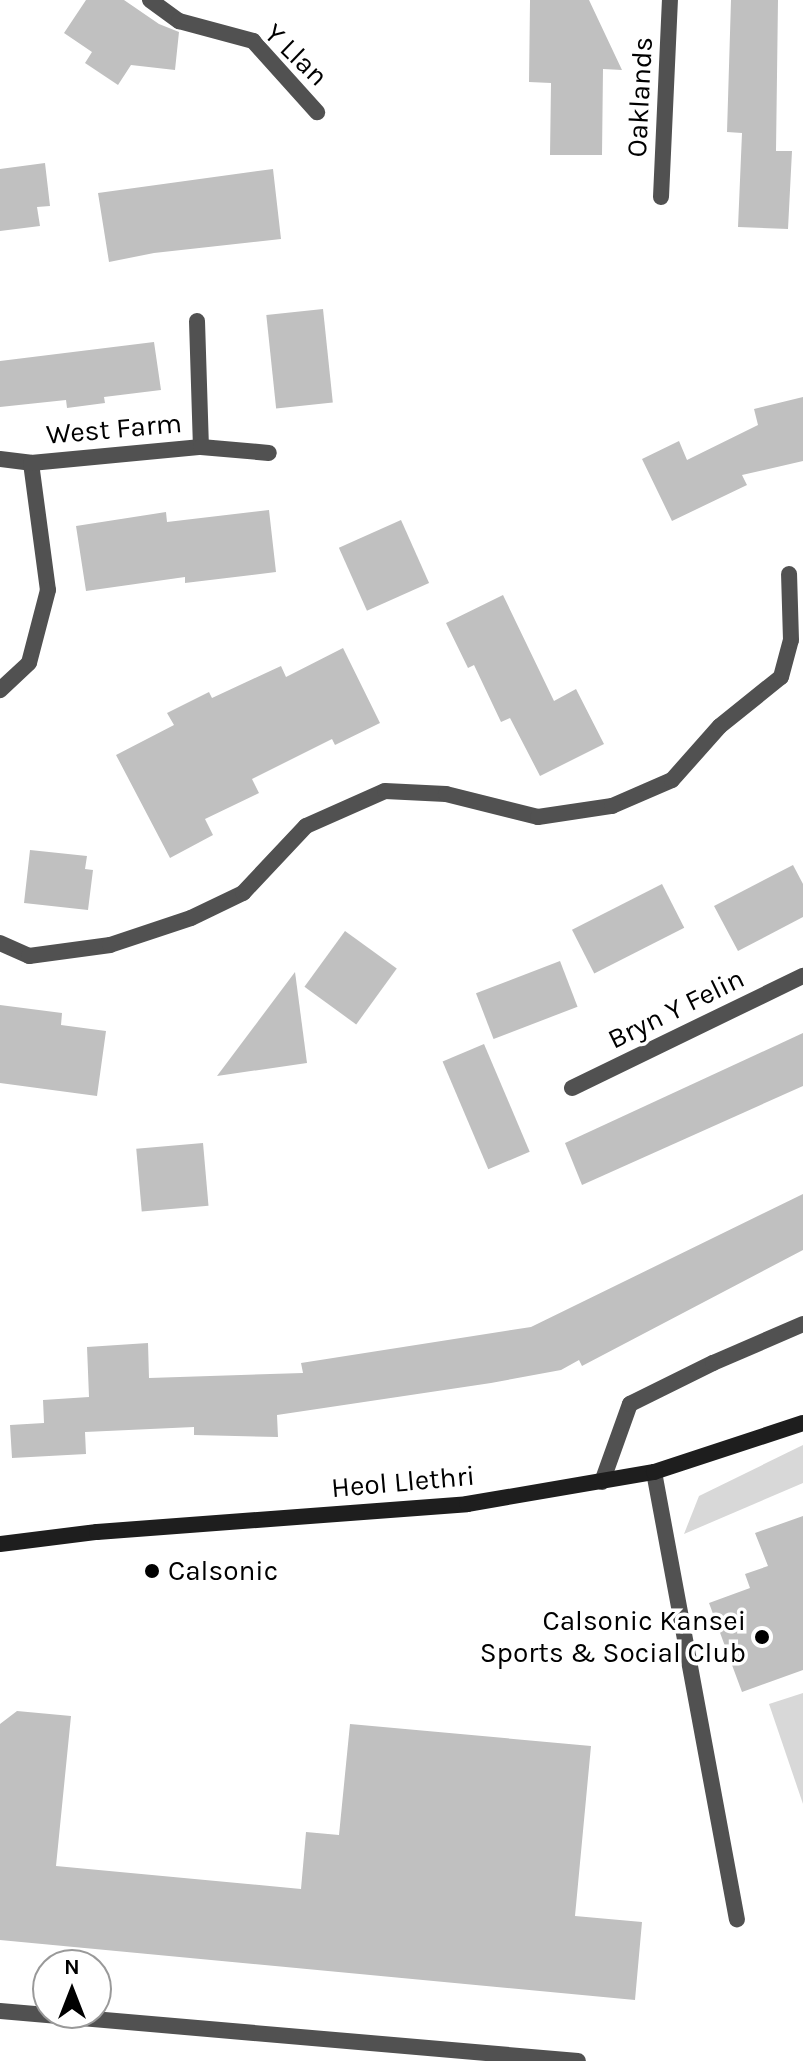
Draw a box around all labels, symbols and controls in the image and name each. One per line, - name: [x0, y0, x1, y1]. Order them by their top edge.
- street label: Y Llan: [257, 17, 335, 93]
- street label: Oaklands: [620, 36, 660, 158]
- street label: West Farm: [45, 406, 183, 452]
- street label: Bryn Y Felin: [602, 962, 750, 1056]
- street label: Heol Llethri: [330, 1459, 476, 1505]
- place label: Calsonic: [168, 1554, 278, 1588]
- marker: Calsonic: [143, 1562, 161, 1580]
- place label: Calsonic Kansei Sports & Social Club: [480, 1604, 746, 1670]
- marker: Calsonic Kansei Sports & Social Club: [753, 1628, 771, 1646]
- north arrow: [32, 1949, 112, 2029]
- text: N: [64, 1954, 80, 1980]

